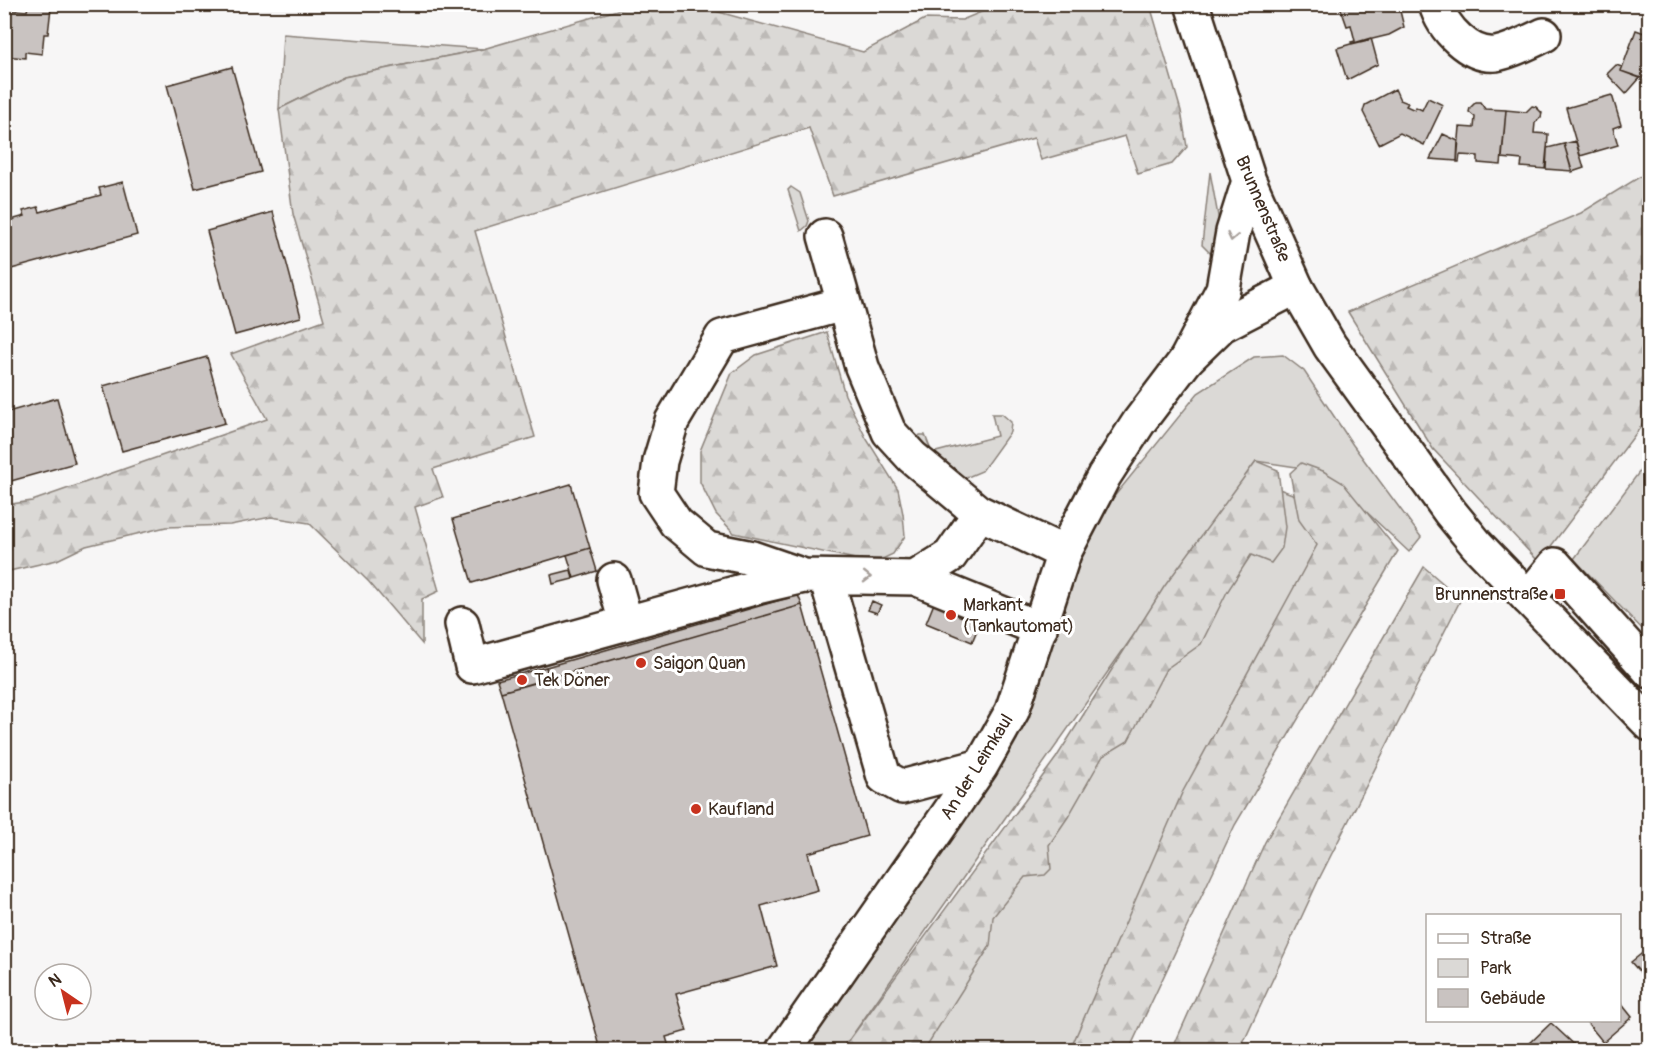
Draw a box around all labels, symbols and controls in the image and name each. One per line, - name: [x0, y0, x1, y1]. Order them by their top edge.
- street label: Brunnenstraße: [1230, 152, 1296, 266]
- one-way arrow: [1226, 231, 1239, 241]
- one-way arrow: [862, 571, 871, 584]
- place label: Brunnenstraße: [1435, 583, 1548, 606]
- marker: Brunnenstraße: [1553, 587, 1567, 601]
- place label: Markant (Tankautomat): [963, 594, 1074, 638]
- marker: Markant (Tankautomat): [944, 608, 958, 622]
- place label: Saigon Quan: [653, 652, 746, 675]
- marker: Saigon Quan: [634, 656, 648, 670]
- place label: Tek Döner: [534, 669, 610, 692]
- marker: Tek Döner: [515, 673, 529, 687]
- street label: An der Leimkaul: [935, 710, 1019, 824]
- place label: Kaufland: [708, 798, 774, 821]
- marker: Kaufland: [689, 802, 703, 816]
- legend: [1426, 914, 1621, 1022]
- text: Straße: [1480, 927, 1531, 950]
- text: Park: [1480, 957, 1512, 980]
- north arrow: [33, 962, 93, 1022]
- text: N: [45, 969, 65, 992]
- text: Gebäude: [1480, 987, 1545, 1010]

